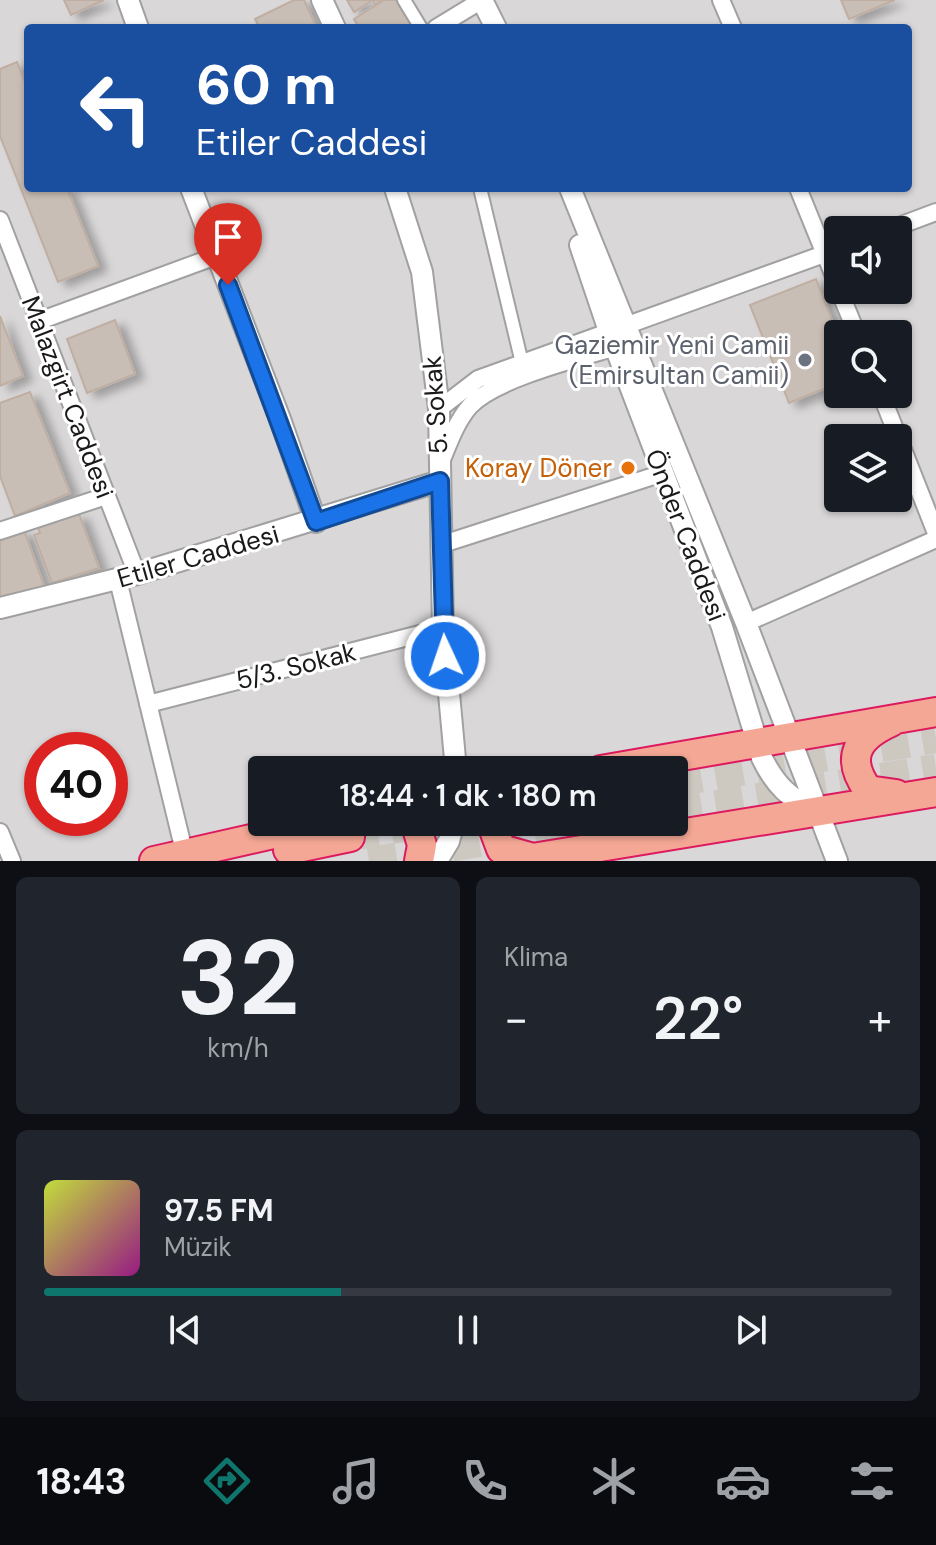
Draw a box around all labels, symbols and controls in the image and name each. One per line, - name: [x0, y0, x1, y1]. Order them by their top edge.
- text: 60 m: [196, 48, 337, 121]
- icon: left: [64, 56, 168, 160]
- text: Etiler Caddesi: [196, 119, 427, 166]
- pin: [194, 203, 262, 285]
- icon: arrive: [206, 215, 250, 259]
- map controls: [824, 216, 912, 512]
- button: sound: [824, 216, 912, 304]
- street label: Malazgirt Caddesi: [14, 291, 122, 503]
- button: search: [824, 320, 912, 408]
- place label: Gaziemir Yeni Camii (Emirsultan Camii): [554, 328, 789, 392]
- marker: Gaziemir Yeni Camii (Emirsultan Camii): [796, 351, 814, 369]
- street label: 5. Sokak: [415, 355, 455, 455]
- button: layers: [824, 424, 912, 512]
- street label: Önder Caddesi: [638, 444, 734, 626]
- place label: Koray Döner: [465, 451, 612, 485]
- marker: Koray Döner: [619, 459, 637, 477]
- street label: Etiler Caddesi: [113, 517, 283, 595]
- position arrow: [403, 614, 487, 698]
- street label: 5/3. Sokak: [232, 635, 360, 697]
- speed limit sign: 40: [24, 732, 128, 836]
- text: 18:44 · 1 dk · 180 m: [339, 776, 597, 815]
- text: 32: [177, 911, 299, 1046]
- text: Klima: [504, 940, 568, 974]
- text: 22°: [653, 979, 743, 1058]
- text: −: [504, 990, 528, 1048]
- text: +: [868, 990, 892, 1048]
- text: km/h: [207, 1031, 269, 1065]
- text: 97.5 FM: [164, 1191, 274, 1230]
- text: Müzik: [164, 1230, 232, 1264]
- icon: previous: [163, 1308, 207, 1352]
- icon: pause: [446, 1308, 490, 1352]
- icon: next: [729, 1308, 773, 1352]
- icon: directions: [199, 1453, 255, 1509]
- icon: music: [328, 1453, 384, 1509]
- icon: phone: [457, 1453, 513, 1509]
- icon: climate: [586, 1453, 642, 1509]
- icon: car: [715, 1453, 771, 1509]
- icon: filters: [844, 1453, 900, 1509]
- text: 18:43: [36, 1458, 127, 1505]

